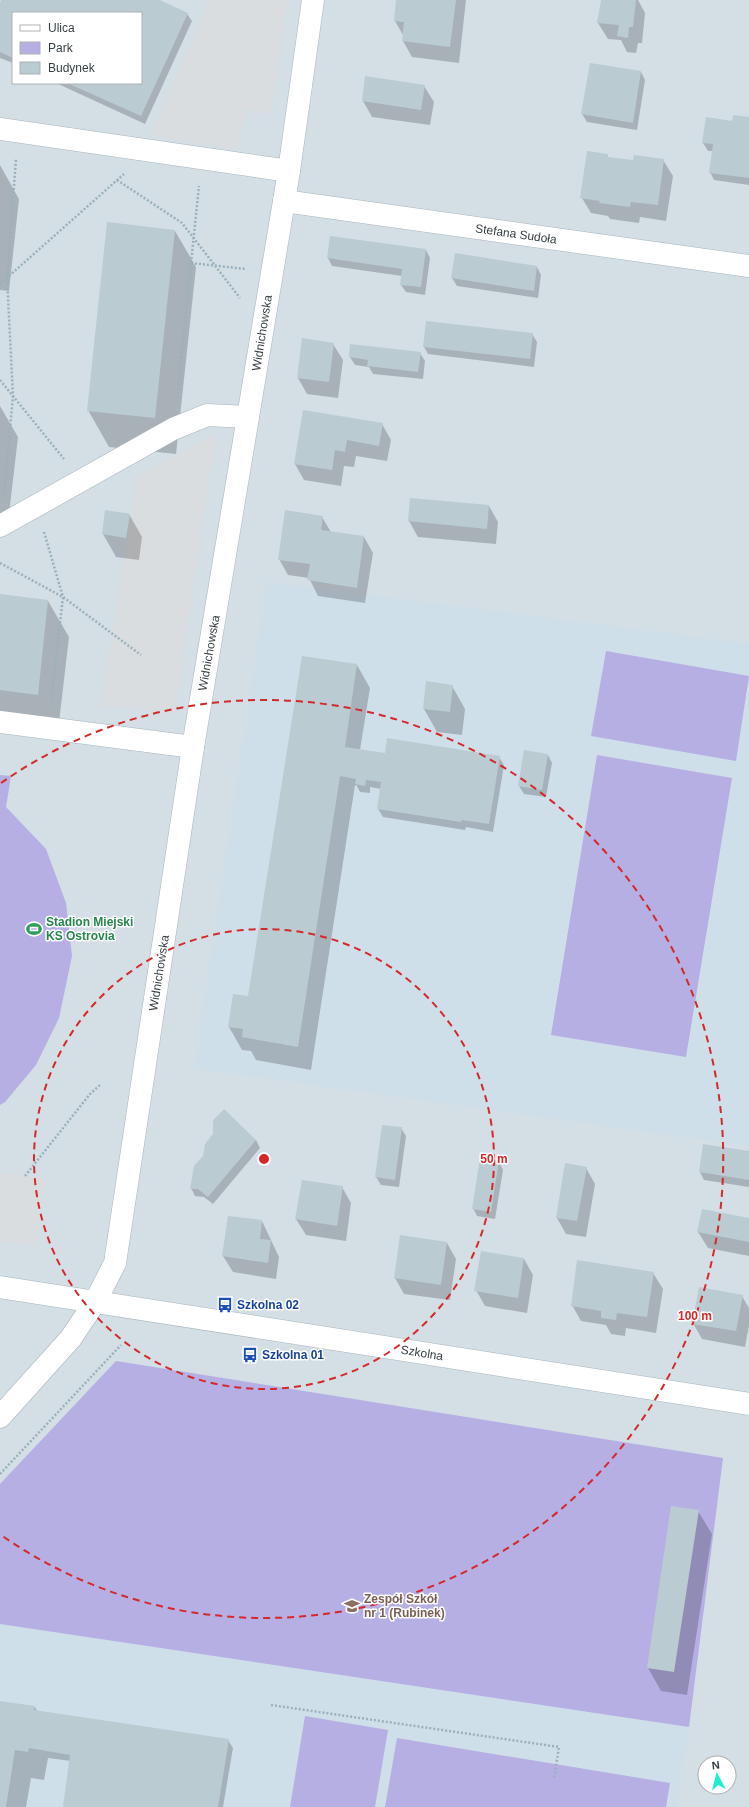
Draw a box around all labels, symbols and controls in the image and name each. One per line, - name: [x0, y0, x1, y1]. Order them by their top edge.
- legend: [12, 12, 142, 84]
- text: Ulica: [48, 21, 75, 35]
- text: Park: [48, 41, 74, 55]
- text: Budynek: [48, 61, 96, 75]
- street label: Stefana Sudoła: [474, 221, 558, 247]
- street label: Widnichowska: [249, 294, 275, 372]
- street label: Widnichowska: [195, 614, 223, 692]
- place label: Stadion Miejski KS Ostrovia: [46, 915, 133, 943]
- sports icon: Stadion Miejski KS Ostrovia: [25, 920, 43, 938]
- street label: Widnichowska: [146, 934, 172, 1012]
- centre of rings: [257, 1152, 271, 1166]
- text: 50 m: [480, 1152, 508, 1166]
- bus stop icon: Szkolna 02: [216, 1296, 234, 1314]
- place label: Szkolna 02: [237, 1298, 299, 1312]
- text: 100 m: [678, 1309, 712, 1323]
- street label: Szkolna: [400, 1343, 444, 1363]
- bus stop icon: Szkolna 01: [241, 1346, 259, 1364]
- place label: Szkolna 01: [262, 1348, 324, 1362]
- place label: Zespół Szkół nr 1 (Rubinek): [364, 1592, 445, 1620]
- school or university icon: Zespół Szkół nr 1 (Rubinek): [343, 1597, 361, 1615]
- north arrow: [697, 1755, 737, 1795]
- text: N: [711, 1759, 721, 1772]

